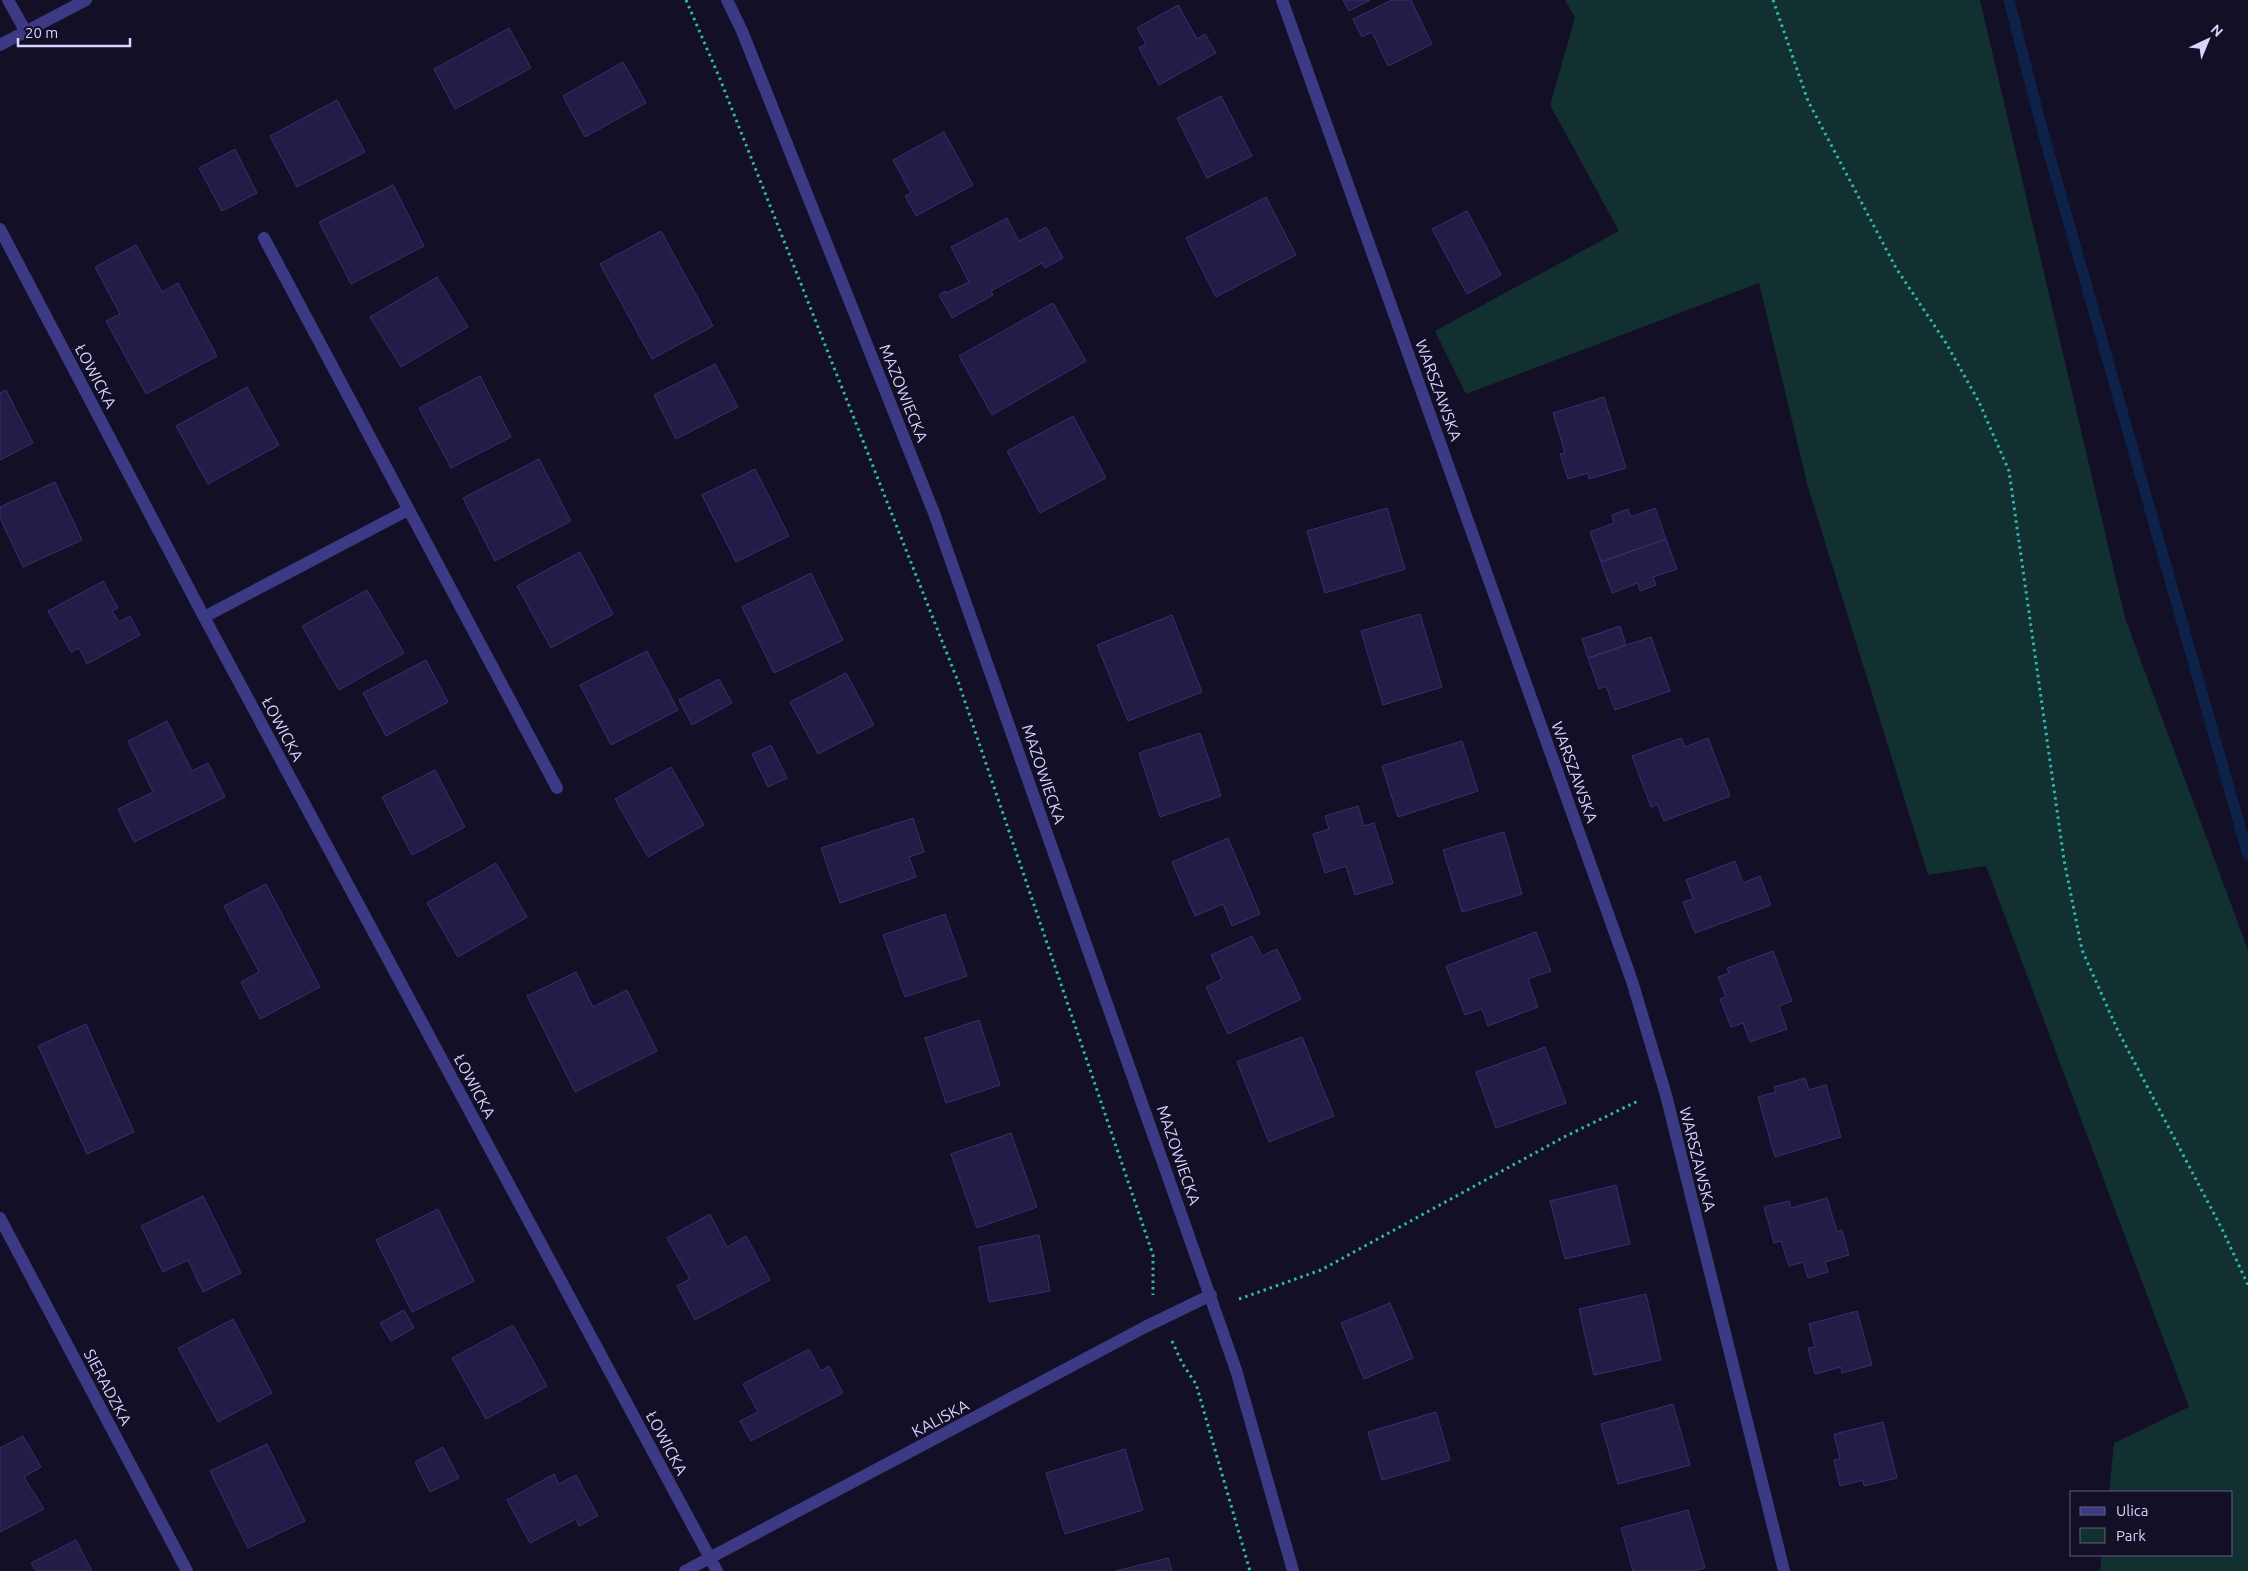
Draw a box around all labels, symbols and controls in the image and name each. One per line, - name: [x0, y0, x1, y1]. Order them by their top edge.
- scale bar: [18, 15, 130, 47]
- north arrow: [2183, 15, 2233, 65]
- text: N: [2208, 21, 2226, 40]
- text: 20 m: [25, 24, 58, 41]
- street label: WARSZAWSKA: [1412, 337, 1466, 444]
- street label: ŁOWICKA: [72, 341, 121, 411]
- street label: MAZOWIECKA: [876, 341, 932, 445]
- street label: ŁOWICKA: [259, 694, 308, 764]
- street label: WARSZAWSKA: [1548, 719, 1602, 826]
- street label: MAZOWIECKA: [1019, 722, 1070, 827]
- street label: ŁOWICKA: [451, 1051, 500, 1121]
- street label: MAZOWIECKA: [1154, 1103, 1205, 1208]
- street label: WARSZAWSKA: [1676, 1105, 1720, 1214]
- street label: SIERADZKA: [81, 1346, 136, 1429]
- street label: KALISKA: [908, 1395, 972, 1440]
- street label: ŁOWICKA: [643, 1408, 692, 1478]
- legend: [2070, 1491, 2233, 1556]
- text: Ulica: [2116, 1502, 2148, 1519]
- text: Park: [2116, 1527, 2146, 1544]

